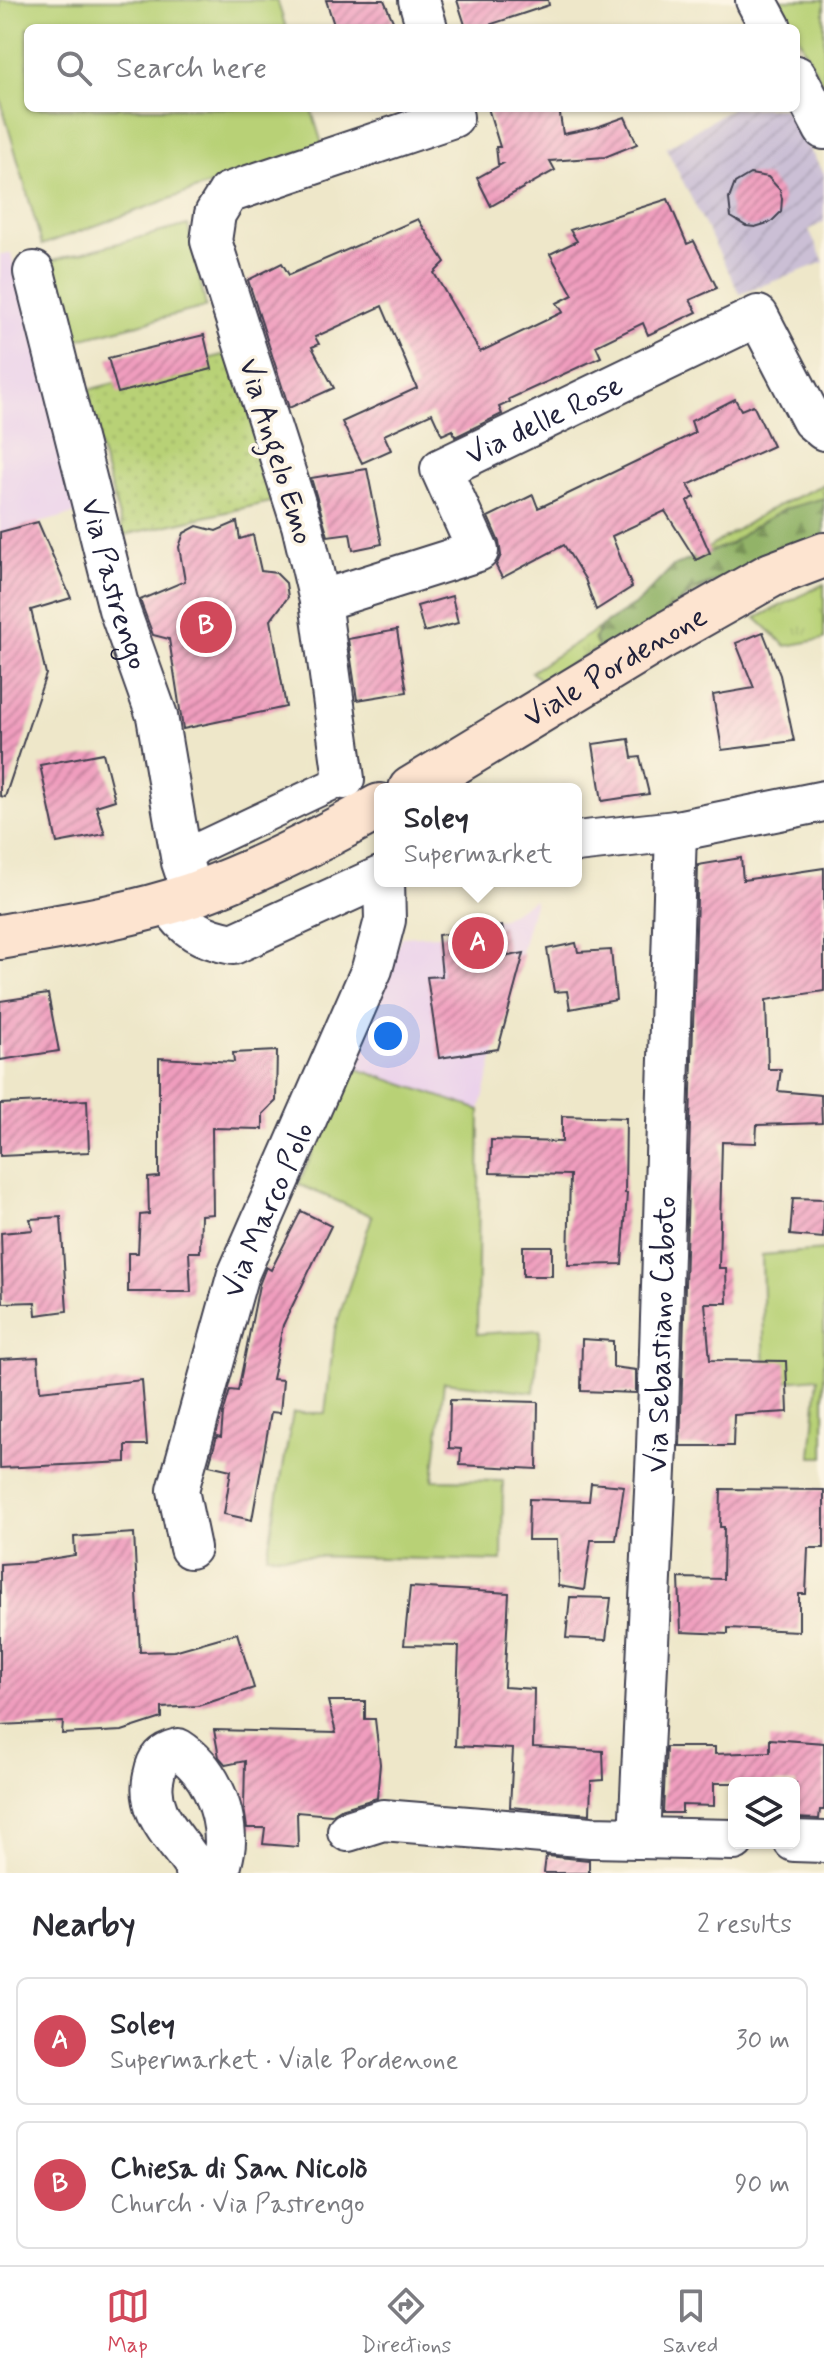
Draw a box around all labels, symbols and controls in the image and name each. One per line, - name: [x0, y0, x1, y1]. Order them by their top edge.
- search box: [24, 24, 800, 112]
- icon: search: [52, 46, 96, 90]
- text: Search here: [116, 49, 267, 88]
- street label: Via Angelo Emo: [226, 354, 322, 550]
- street label: Via delle Rose: [459, 366, 630, 475]
- street label: Via Pastrengo: [71, 495, 157, 675]
- pin: B: [180, 597, 232, 657]
- street label: Viale Pordenone: [516, 597, 714, 737]
- popup: [374, 783, 582, 887]
- text: Soley: [404, 799, 469, 838]
- text: Supermarket: [404, 838, 552, 872]
- pin: A: [452, 913, 504, 973]
- your location: [368, 1016, 408, 1056]
- street label: Via Marco Polo: [214, 1116, 323, 1302]
- street label: Via Sebastiano Caboto: [638, 1196, 686, 1474]
- map controls: [728, 1777, 800, 1849]
- button: layers: [728, 1777, 800, 1849]
- text: Nearby: [32, 1903, 136, 1948]
- text: 2 results: [697, 1908, 792, 1942]
- text: Soley: [110, 2005, 175, 2044]
- text: A: [51, 2024, 69, 2058]
- text: 30 m: [736, 2024, 790, 2058]
- text: Supermarket · Viale Pordenone: [110, 2044, 458, 2078]
- text: Chiesa di San Nicolò: [110, 2149, 368, 2188]
- text: B: [52, 2168, 68, 2202]
- text: 90 m: [735, 2168, 790, 2202]
- text: Church · Via Pastrengo: [110, 2188, 365, 2222]
- tab: Map: [106, 2284, 150, 2360]
- tab: Directions: [361, 2284, 451, 2360]
- tab: Saved: [663, 2284, 718, 2360]

